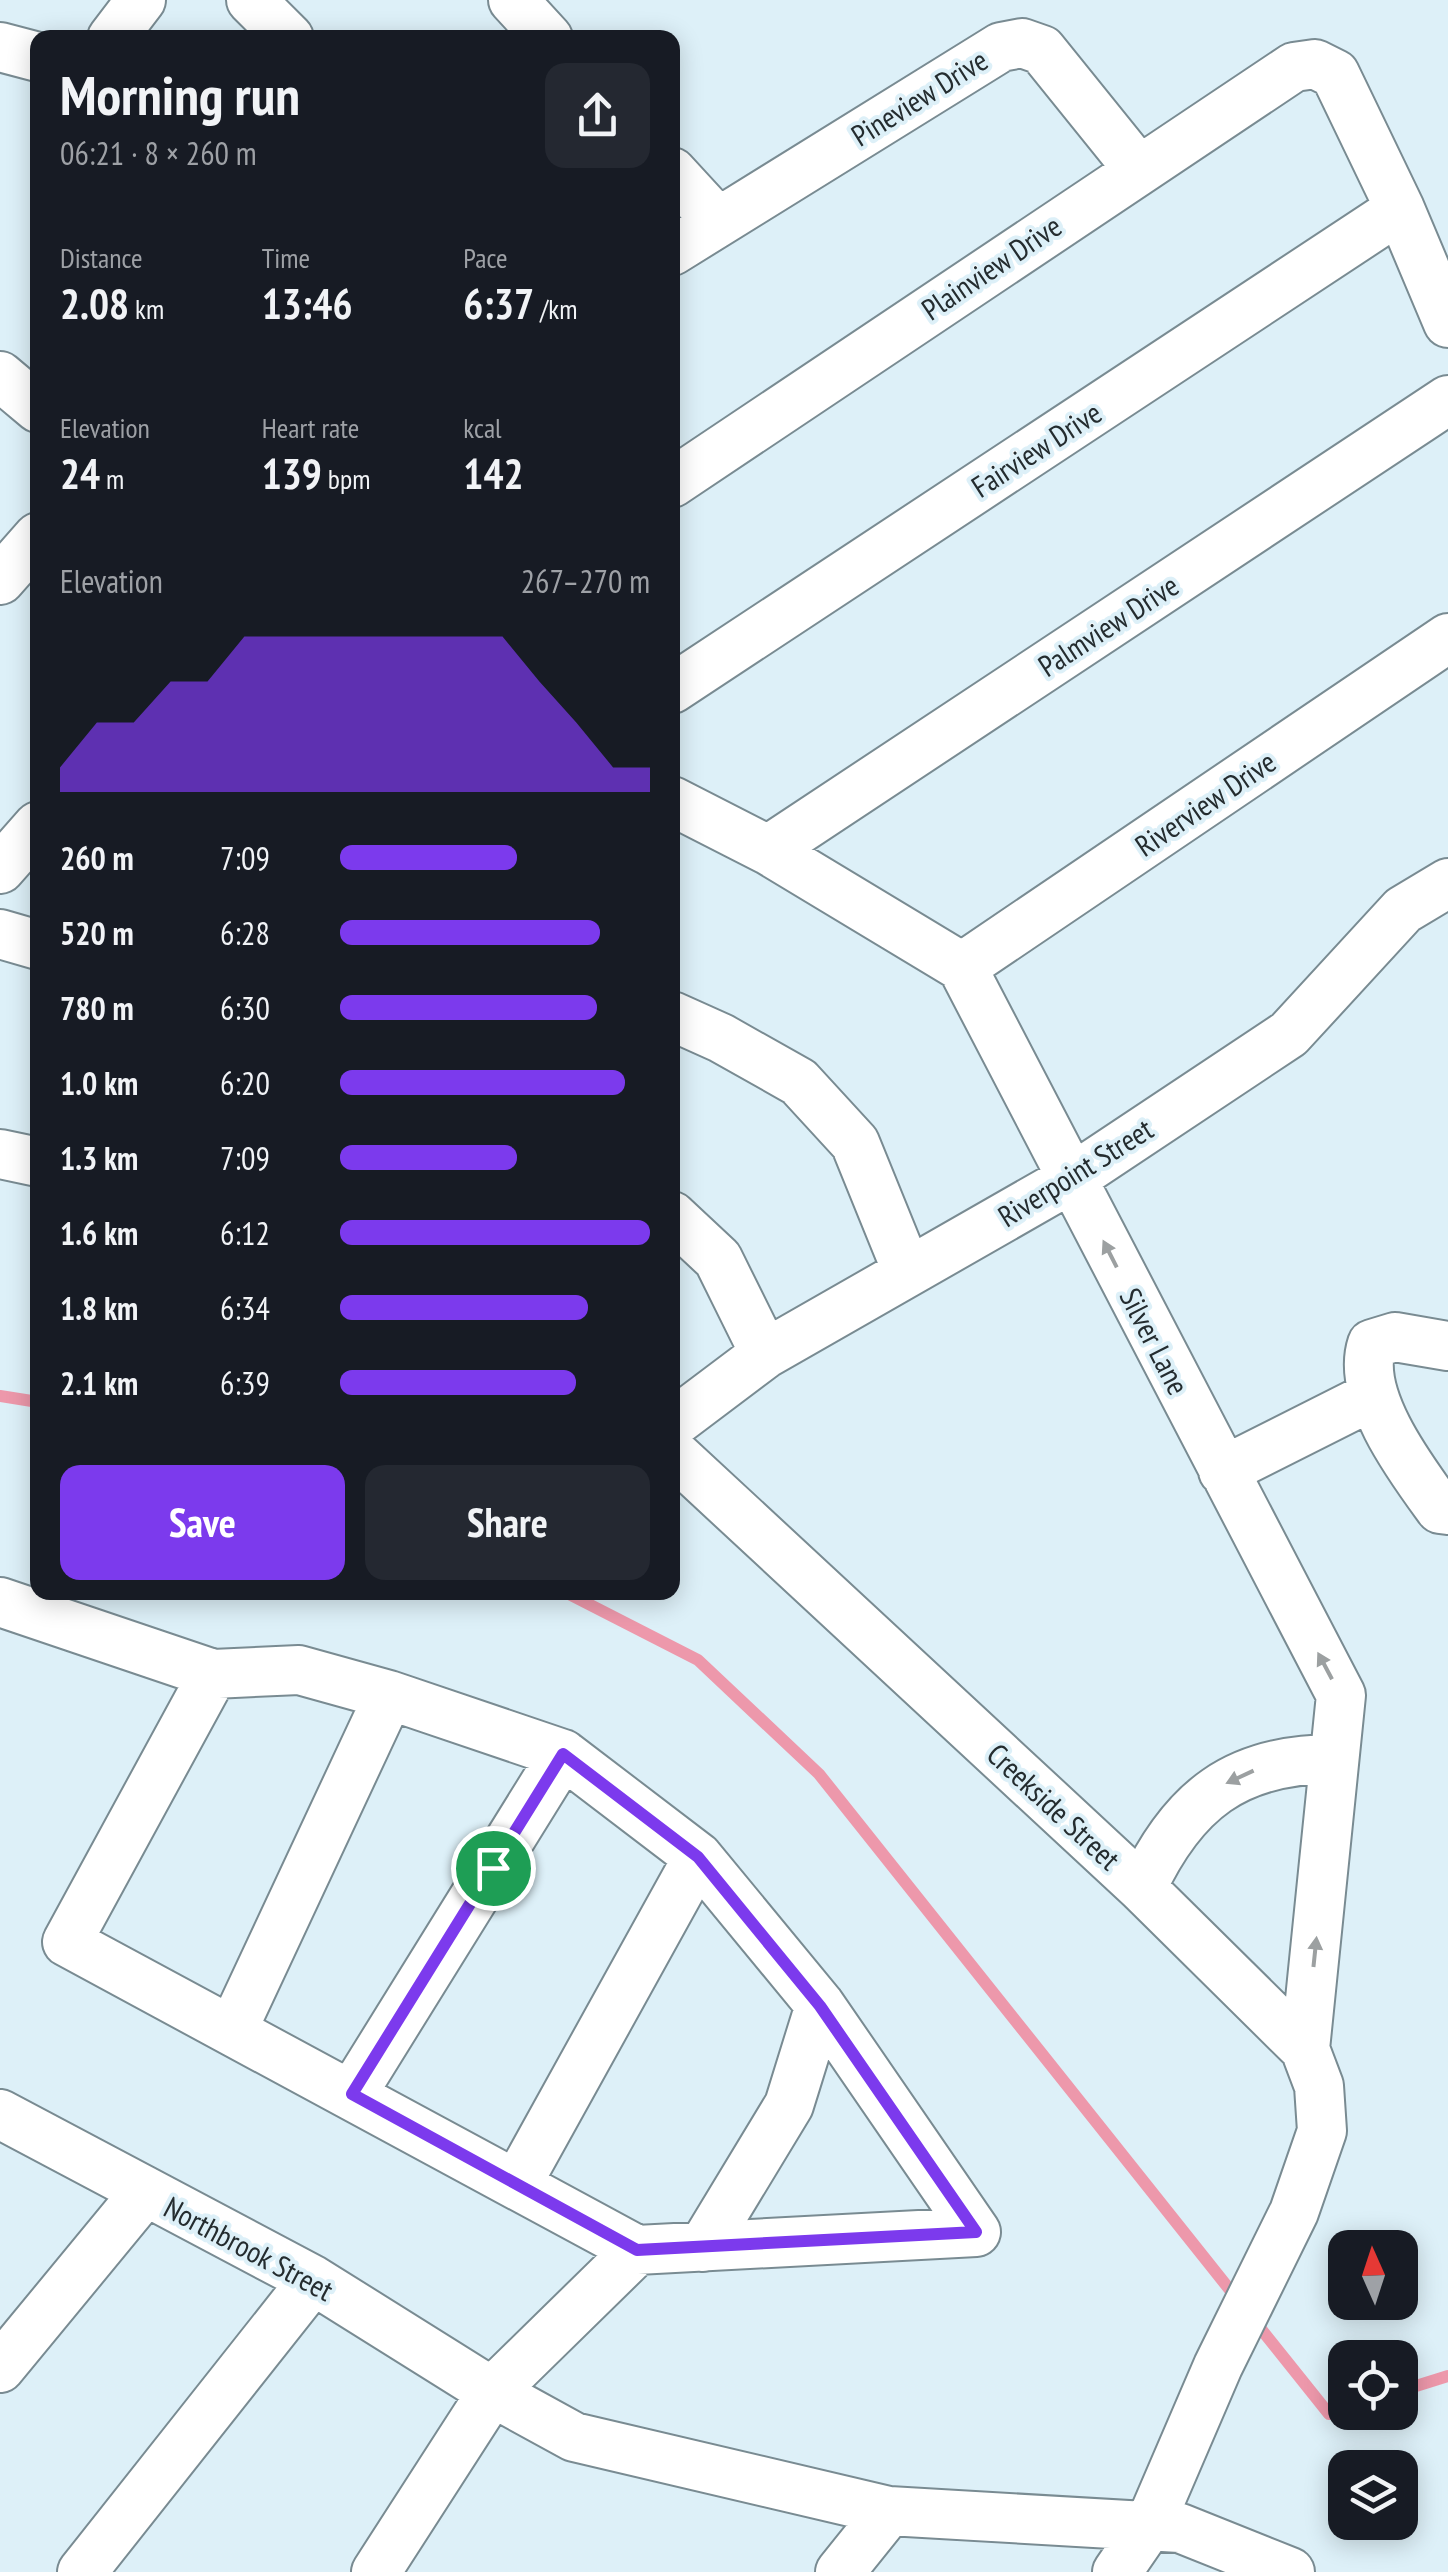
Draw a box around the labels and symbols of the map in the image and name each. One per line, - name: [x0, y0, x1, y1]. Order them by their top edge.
- street label: Pineview Drive: [844, 40, 994, 154]
- street label: Plainview Drive: [914, 206, 1068, 328]
- street label: Fairview Drive: [964, 393, 1108, 505]
- street label: Palmview Drive: [1030, 565, 1186, 685]
- street label: Riverview Drive: [1127, 742, 1283, 864]
- street label: Riverpoint Street: [990, 1109, 1160, 1235]
- one-way arrow: [1102, 1239, 1119, 1268]
- street label: Silver Lane: [1112, 1281, 1198, 1401]
- one-way arrow: [1317, 1651, 1334, 1680]
- street label: Creekside Street: [979, 1734, 1129, 1878]
- one-way arrow: [1225, 1769, 1255, 1785]
- pin: [451, 1826, 536, 1911]
- one-way arrow: [1307, 1935, 1323, 1967]
- street label: Northbrook Street: [158, 2187, 341, 2309]
- north arrow: [1328, 2230, 1418, 2320]

